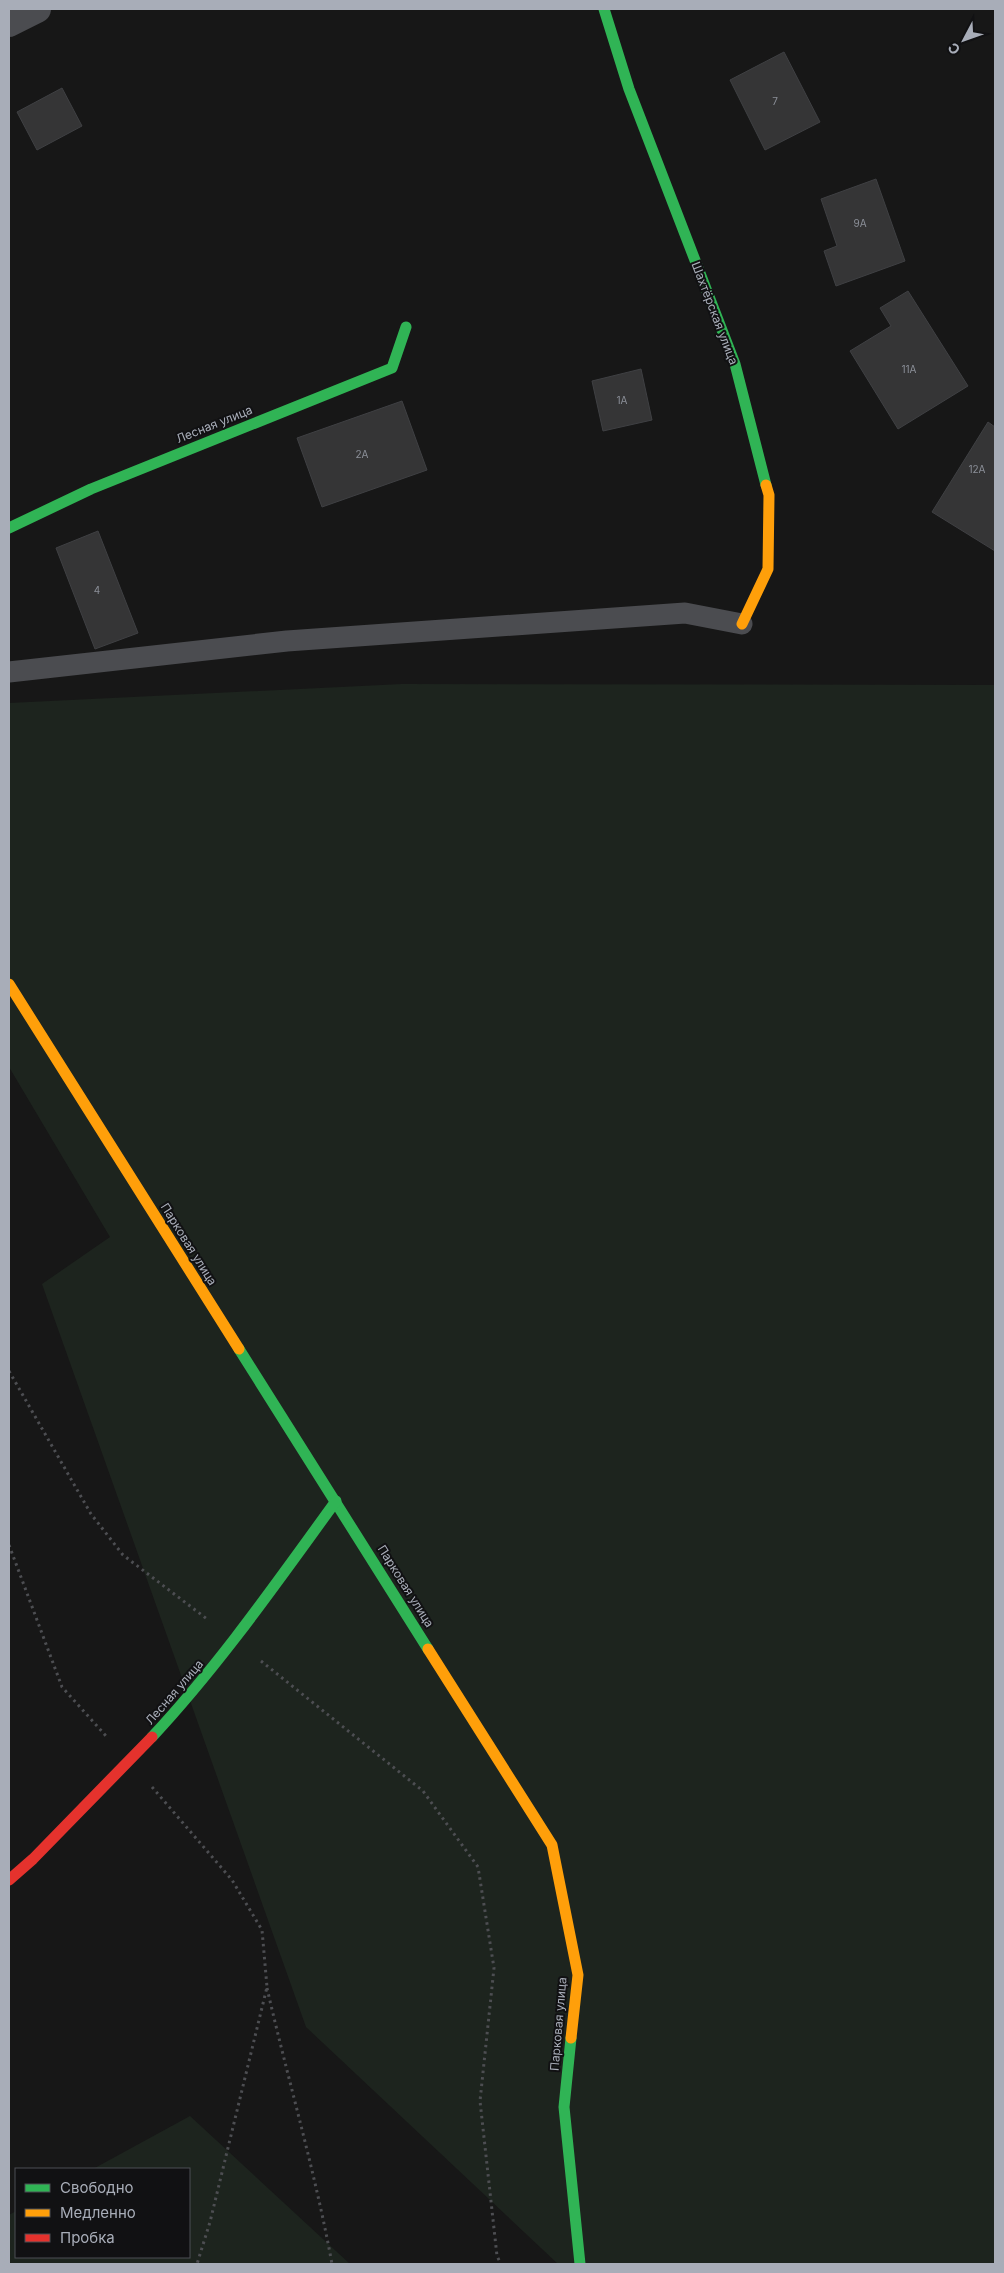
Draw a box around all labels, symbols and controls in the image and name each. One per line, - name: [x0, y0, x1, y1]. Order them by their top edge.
- north arrow: [939, 15, 989, 65]
- text: С: [944, 39, 964, 58]
- house number: 7: [772, 95, 778, 107]
- house number: 9А: [853, 217, 867, 229]
- street label: Шахтёрская улица: [688, 259, 742, 367]
- house number: 11А: [901, 363, 917, 375]
- house number: 1А: [617, 394, 628, 406]
- street label: Лесная улица: [174, 402, 254, 446]
- house number: 2А: [356, 448, 369, 460]
- house number: 12А: [968, 463, 986, 475]
- house number: 4: [94, 584, 100, 596]
- street label: Парковая улица: [158, 1200, 220, 1288]
- street label: Парковая улица: [375, 1542, 437, 1630]
- street label: Лесная улица: [142, 1657, 206, 1727]
- street label: Парковая улица: [546, 1976, 570, 2072]
- legend: [15, 2168, 190, 2258]
- text: Свободно: [60, 2178, 134, 2197]
- text: Медленно: [60, 2203, 136, 2222]
- text: Пробка: [60, 2228, 115, 2247]

